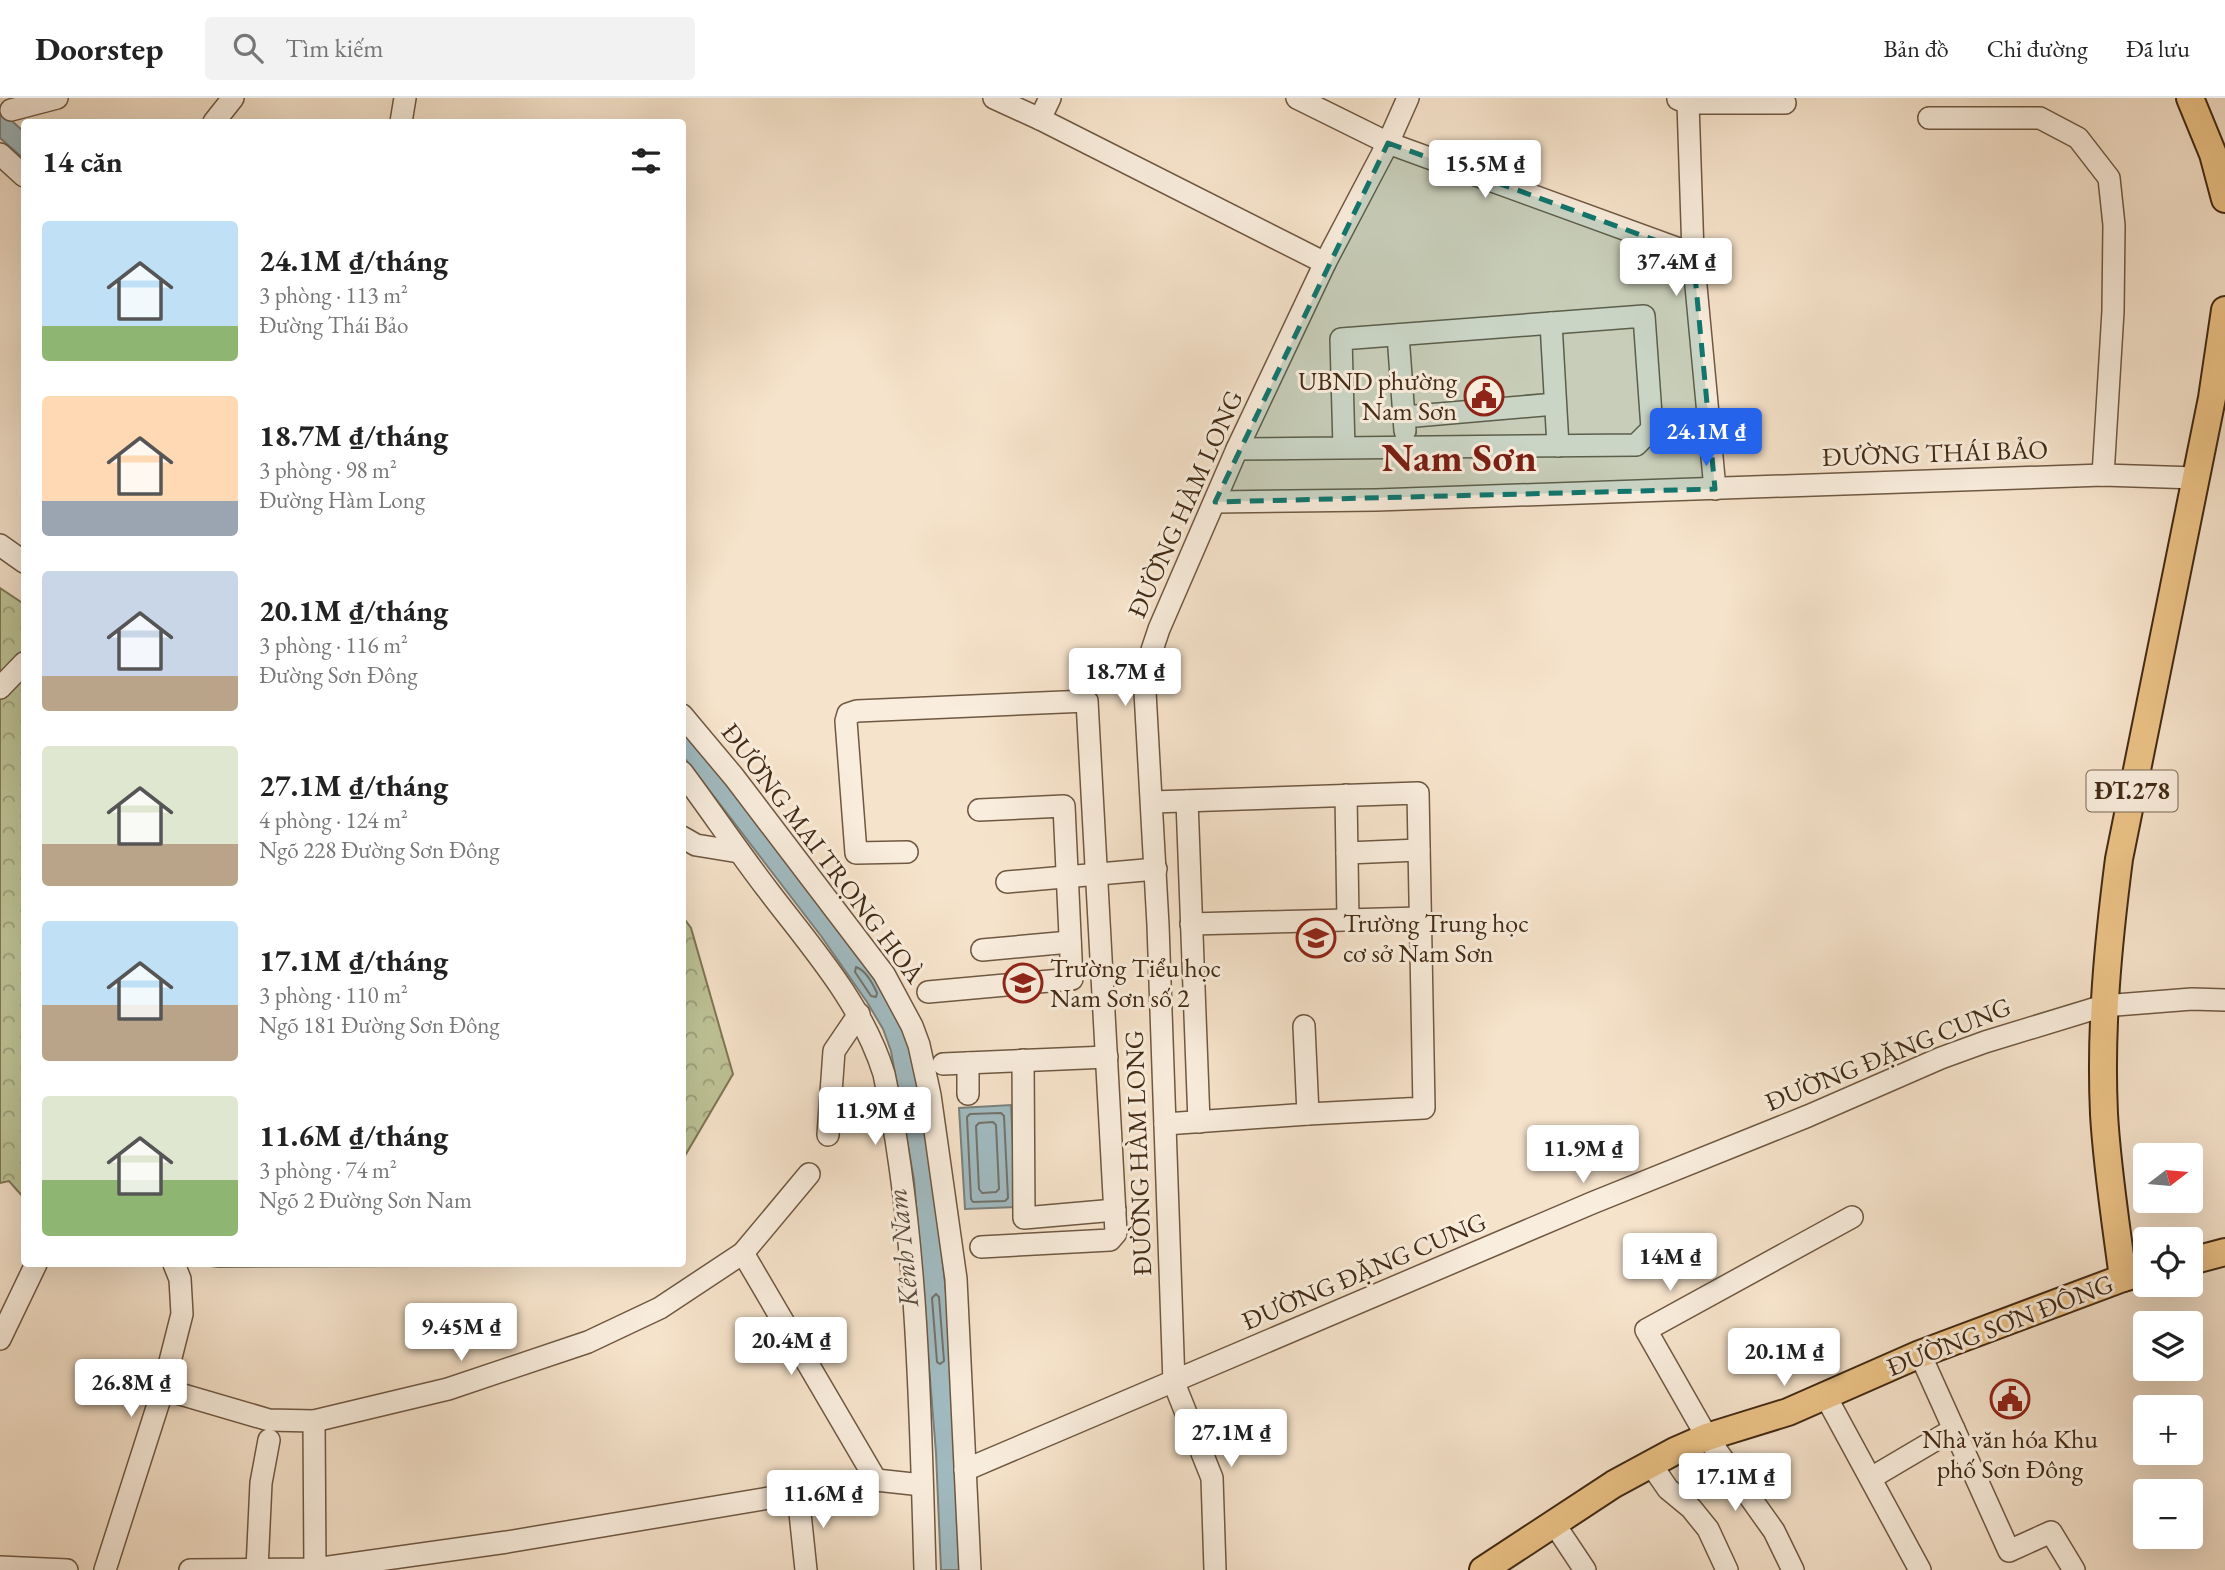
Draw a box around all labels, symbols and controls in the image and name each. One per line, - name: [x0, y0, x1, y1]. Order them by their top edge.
- search box: [205, 17, 695, 80]
- text: Doorstep: [35, 27, 163, 70]
- icon: search: [229, 29, 267, 67]
- text: Tìm kiếm: [285, 31, 384, 65]
- text: Bản đồ: [1884, 33, 1949, 64]
- text: Chỉ đường: [1987, 33, 2088, 64]
- text: Đã lưu: [2126, 33, 2190, 64]
- pin: 15.5M ₫: [1420, 140, 1550, 200]
- text: 14 căn: [42, 142, 123, 181]
- icon: filters: [627, 142, 665, 180]
- text: 15.5M ₫: [1445, 148, 1525, 178]
- pin: 37.4M ₫: [1611, 238, 1741, 298]
- text: 24.1M ₫/tháng: [259, 241, 448, 280]
- text: 37.4M ₫: [1636, 246, 1716, 276]
- icon: home: [98, 249, 182, 333]
- text: 3 phòng · 113 m²: [259, 280, 408, 310]
- text: Đường Thái Bảo: [259, 310, 408, 340]
- place label: UBND phường Nam Sơn: [1298, 364, 1458, 428]
- public building icon: UBND phường Nam Sơn: [1463, 375, 1505, 417]
- street label: ĐƯỜNG HÀM LONG: [1120, 385, 1251, 623]
- pin: 24.1M ₫: [1641, 408, 1771, 468]
- text: 18.7M ₫/tháng: [259, 416, 448, 455]
- text: 24.1M ₫: [1666, 416, 1746, 446]
- icon: home: [98, 424, 182, 508]
- district label: Nam Sơn: [1381, 431, 1537, 483]
- street label: ĐƯỜNG THÁI BẢO: [1821, 432, 2049, 474]
- text: 3 phòng · 98 m²: [259, 455, 397, 485]
- text: Đường Hàm Long: [259, 485, 425, 515]
- text: 20.1M ₫/tháng: [259, 591, 448, 630]
- icon: home: [98, 599, 182, 683]
- text: 3 phòng · 116 m²: [259, 630, 408, 660]
- pin: 18.7M ₫: [1060, 648, 1190, 708]
- text: 18.7M ₫: [1085, 656, 1165, 686]
- text: Đường Sơn Đông: [259, 660, 418, 690]
- street label: ĐƯỜNG MAI TRỌNG HOÀ: [714, 716, 933, 991]
- text: 27.1M ₫/tháng: [259, 766, 448, 805]
- road number: ĐT.278: [2086, 770, 2178, 812]
- icon: home: [98, 774, 182, 858]
- text: 4 phòng · 124 m²: [259, 805, 408, 835]
- text: Ngõ 228 Đường Sơn Đông: [259, 835, 500, 865]
- place label: Trường Trung học cơ sở Nam Sơn: [1343, 906, 1529, 970]
- school or university icon: Trường Trung học cơ sở Nam Sơn: [1295, 917, 1337, 959]
- text: 17.1M ₫/tháng: [259, 941, 448, 980]
- icon: home: [98, 949, 182, 1033]
- place label: Trường Tiểu học Nam Sơn số 2: [1050, 951, 1221, 1015]
- school or university icon: Trường Tiểu học Nam Sơn số 2: [1002, 962, 1044, 1004]
- text: 3 phòng · 110 m²: [259, 980, 408, 1010]
- street label: ĐƯỜNG ĐẶNG CUNG: [1760, 989, 2016, 1119]
- text: Ngõ 181 Đường Sơn Đông: [259, 1010, 500, 1040]
- street label: ĐƯỜNG HÀM LONG: [1117, 1030, 1159, 1276]
- pin: 11.9M ₫: [810, 1088, 940, 1147]
- text: 11.9M ₫: [835, 1095, 915, 1125]
- text: 11.6M ₫/tháng: [259, 1116, 448, 1155]
- icon: home: [98, 1124, 182, 1208]
- pin: 11.9M ₫: [1518, 1126, 1648, 1185]
- text: 11.9M ₫: [1543, 1133, 1623, 1163]
- north arrow: [2133, 1143, 2203, 1213]
- map controls: [2133, 1143, 2203, 1549]
- text: 3 phòng · 74 m²: [259, 1155, 397, 1185]
- text: Ngõ 2 Đường Sơn Nam: [259, 1185, 472, 1215]
- water label: Kênh Nam: [878, 1187, 926, 1310]
- street label: ĐƯỜNG ĐẶNG CUNG: [1237, 1204, 1491, 1338]
- button: locate: [2133, 1227, 2203, 1297]
- pin: 14M ₫: [1621, 1234, 1719, 1293]
- text: 14M ₫: [1639, 1241, 1701, 1271]
- street label: ĐƯỜNG SƠN ĐÔNG: [1882, 1266, 2118, 1384]
- pin: 9.45M ₫: [396, 1304, 526, 1363]
- text: 9.45M ₫: [421, 1311, 501, 1341]
- button: layers: [2133, 1311, 2203, 1381]
- pin: 20.4M ₫: [726, 1318, 856, 1377]
- text: 20.4M ₫: [751, 1325, 831, 1355]
- pin: 20.1M ₫: [1719, 1328, 1849, 1388]
- text: 20.1M ₫: [1744, 1336, 1824, 1366]
- pin: 26.8M ₫: [66, 1360, 196, 1419]
- text: 26.8M ₫: [91, 1367, 171, 1397]
- public building icon: Nhà văn hóa Khu phố Sơn Đông: [1989, 1378, 2031, 1420]
- button: +: [2133, 1395, 2203, 1465]
- pin: 27.1M ₫: [1166, 1410, 1296, 1469]
- text: 27.1M ₫: [1191, 1417, 1271, 1447]
- place label: Nhà văn hóa Khu phố Sơn Đông: [1922, 1422, 2098, 1486]
- pin: 17.1M ₫: [1670, 1454, 1800, 1513]
- text: 17.1M ₫: [1695, 1461, 1775, 1491]
- pin: 11.6M ₫: [758, 1470, 888, 1530]
- text: 11.6M ₫: [783, 1478, 863, 1508]
- button: −: [2133, 1479, 2203, 1549]

